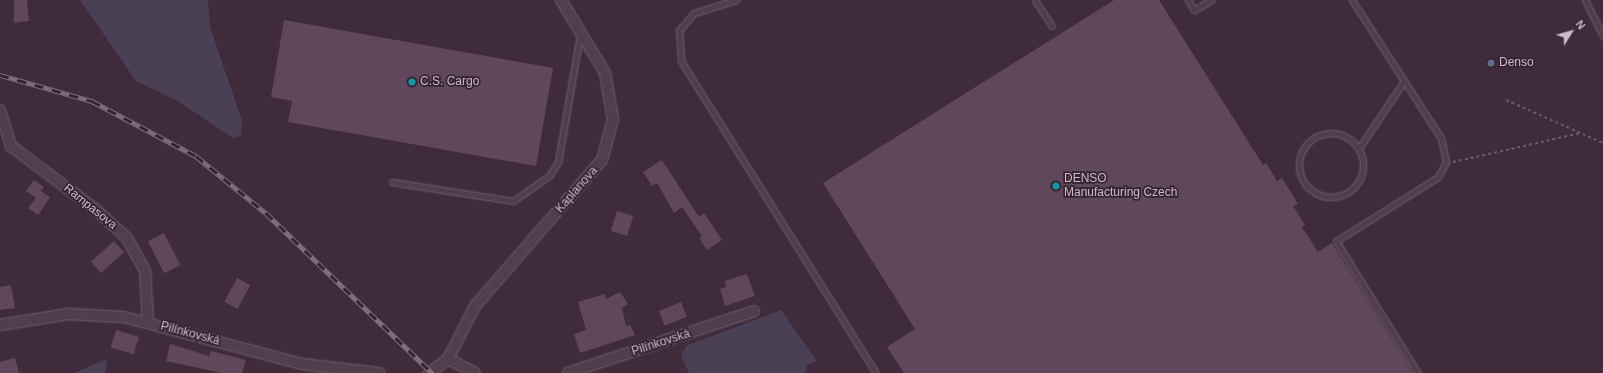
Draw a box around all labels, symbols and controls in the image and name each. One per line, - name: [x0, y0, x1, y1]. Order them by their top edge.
- north arrow: [1551, 12, 1591, 52]
- text: N: [1573, 18, 1588, 32]
- place label: Denso: [1499, 56, 1534, 70]
- marker: Denso: [1486, 58, 1496, 68]
- place label: C.S. Cargo: [420, 75, 479, 89]
- marker: C.S. Cargo: [407, 77, 417, 87]
- street label: Kaplanova: [553, 164, 601, 216]
- place label: DENSO Manufacturing Czech: [1064, 172, 1177, 200]
- street label: Rampasova: [61, 181, 119, 233]
- marker: DENSO Manufacturing Czech: [1051, 181, 1061, 191]
- street label: Pilínkovská: [159, 319, 221, 349]
- street label: Pilínkovská: [630, 327, 692, 359]

